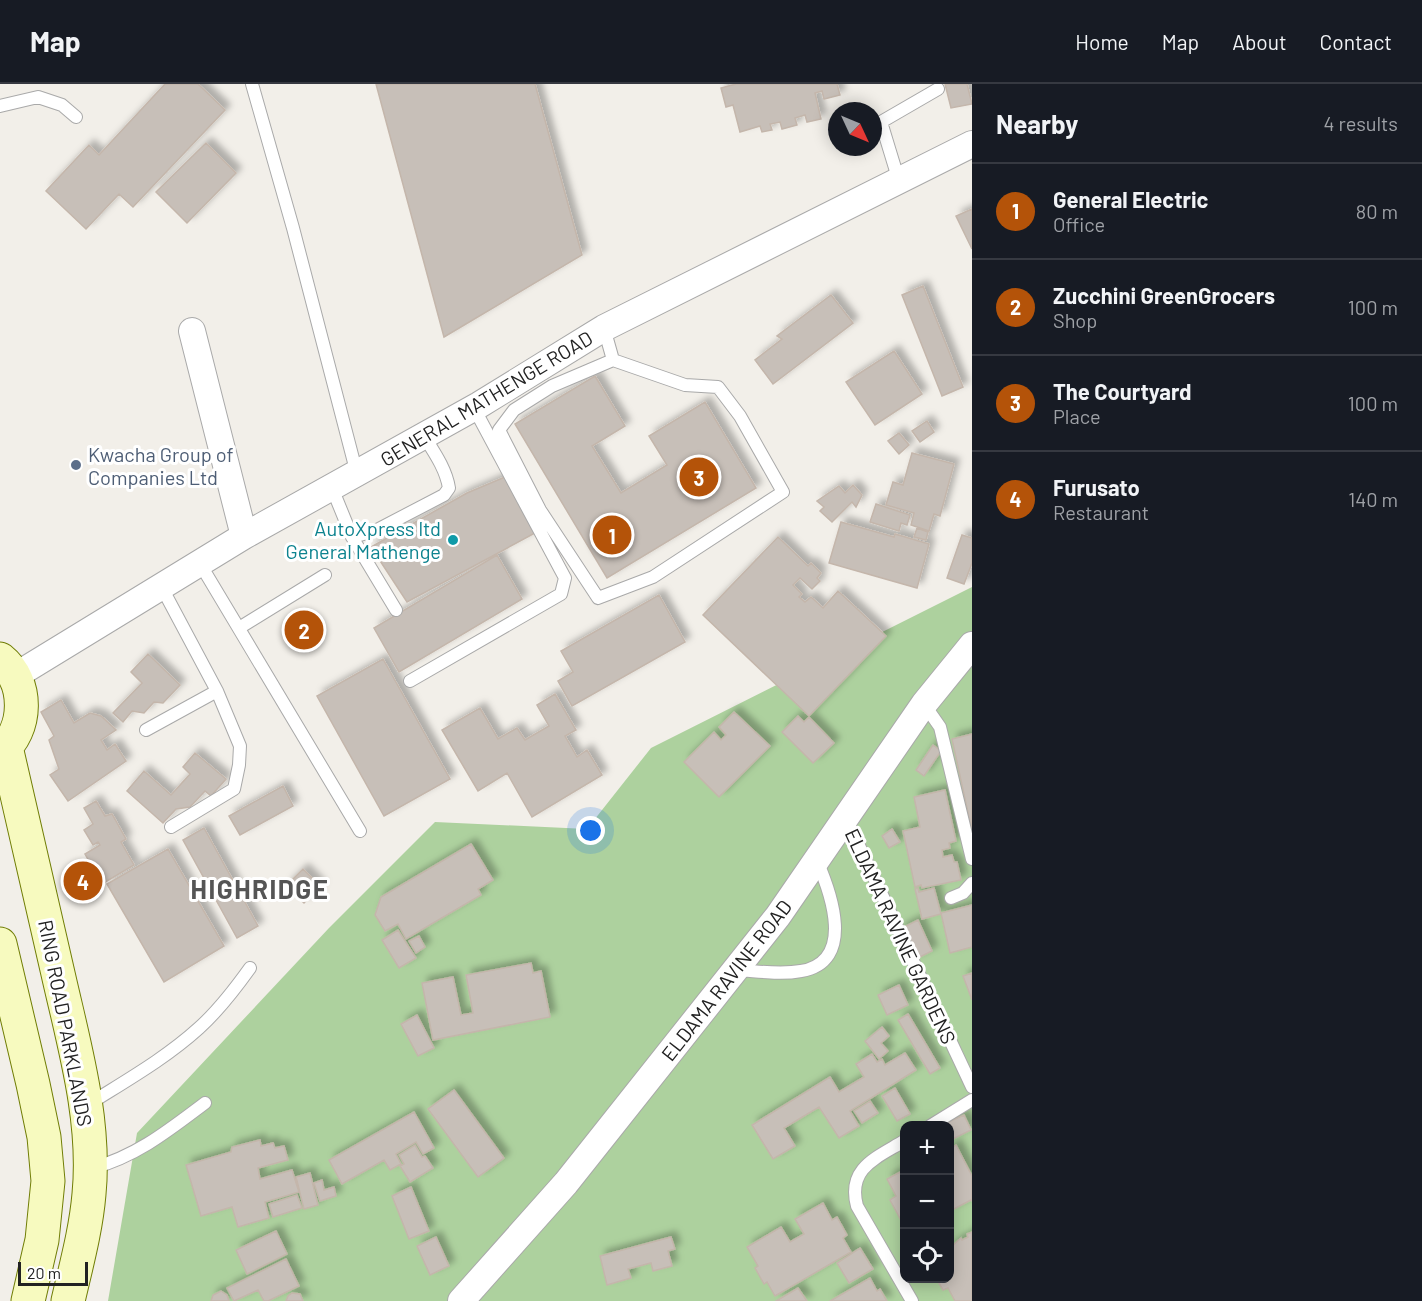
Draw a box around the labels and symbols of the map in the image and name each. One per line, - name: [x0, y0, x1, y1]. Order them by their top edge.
- north arrow: [828, 102, 882, 156]
- street label: GENERAL MATHENGE ROAD: [376, 325, 596, 471]
- place label: Kwacha Group of Companies Ltd: [88, 442, 234, 489]
- pin: 3: [680, 454, 718, 500]
- marker: Kwacha Group of Companies Ltd: [69, 458, 83, 472]
- pin: 1: [592, 512, 632, 558]
- place label: AutoXpress ltd General Mathenge: [286, 516, 441, 563]
- marker: AutoXpress ltd General Mathenge: [446, 533, 460, 547]
- pin: 2: [284, 608, 324, 652]
- your location: [576, 816, 605, 845]
- street label: ELDAMA RAVINE GARDENS: [841, 825, 961, 1047]
- pin: 4: [64, 858, 103, 904]
- district label: HIGHRIDGE: [191, 873, 329, 904]
- street label: ELDAMA RAVINE ROAD: [656, 895, 796, 1065]
- street label: RING ROAD PARKLANDS: [34, 918, 98, 1128]
- scale bar: [18, 1259, 88, 1286]

